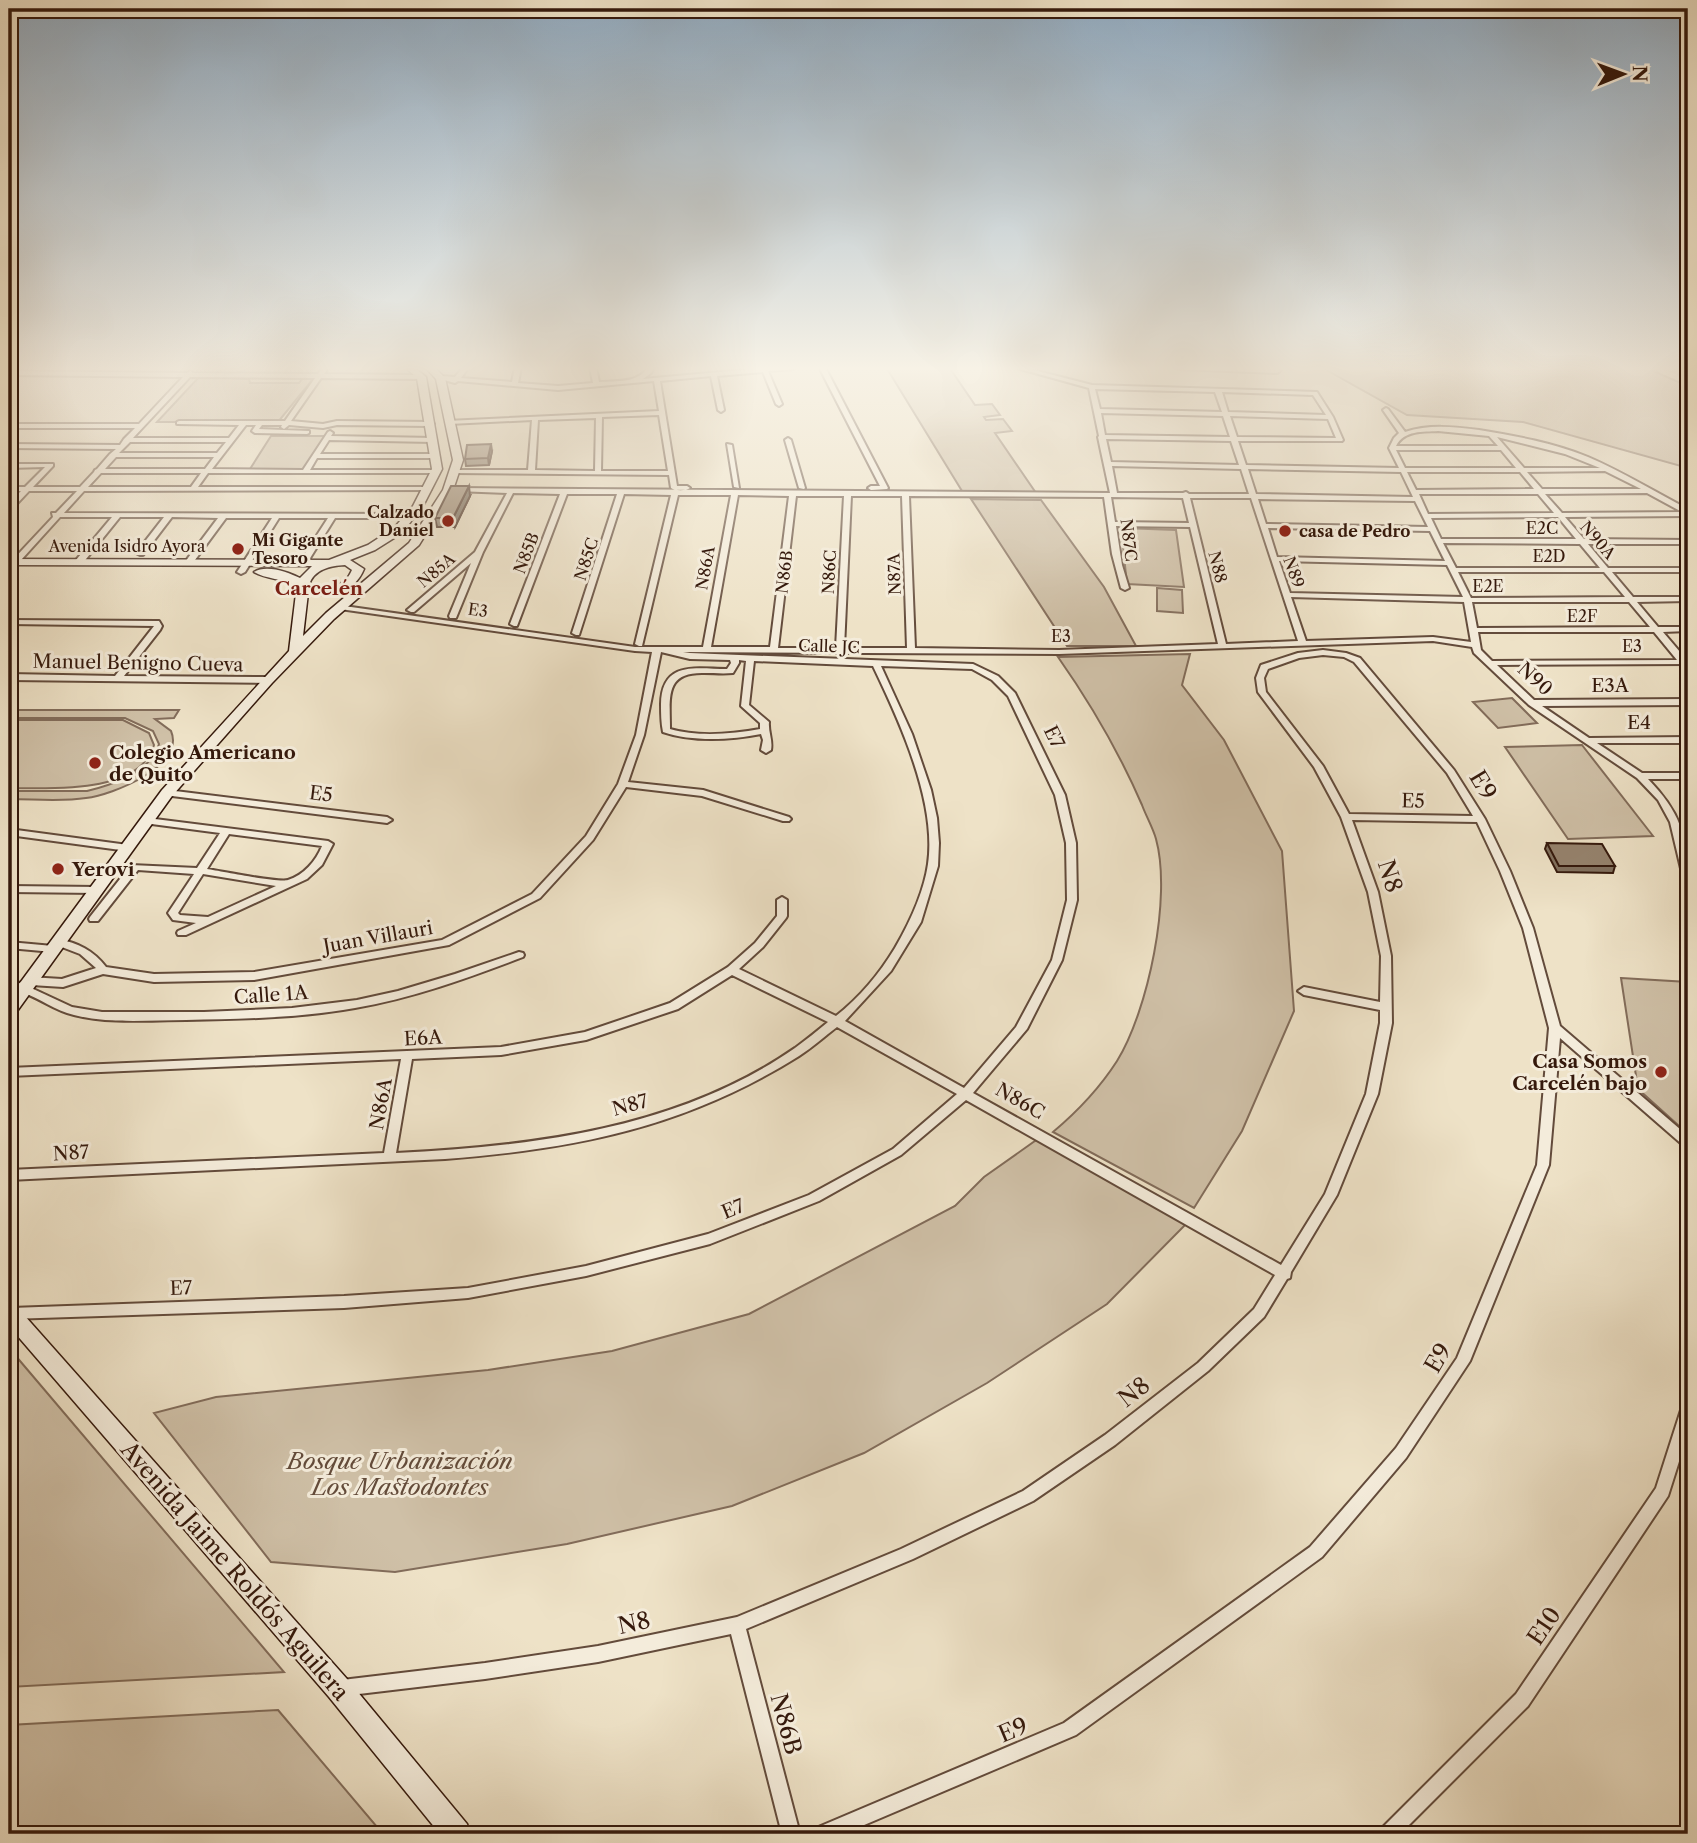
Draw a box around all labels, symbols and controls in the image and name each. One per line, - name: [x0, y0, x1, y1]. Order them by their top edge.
- north arrow: [1588, 38, 1658, 108]
- text: N: [1628, 65, 1651, 82]
- place label: Calzado Daniel: [367, 502, 434, 540]
- marker: Calzado Daniel: [440, 513, 456, 529]
- street label: N87C: [1116, 517, 1142, 563]
- street label: N90A: [1576, 517, 1621, 564]
- street label: E2C: [1526, 518, 1558, 538]
- place label: casa de Pedro: [1299, 521, 1410, 541]
- marker: casa de Pedro: [1277, 523, 1293, 539]
- place label: Mi Gigante Tesoro: [252, 530, 344, 568]
- street label: N85B: [509, 530, 543, 576]
- street label: N85C: [570, 535, 602, 583]
- street label: Avenida Isidro Ayora: [48, 536, 206, 556]
- marker: Mi Gigante Tesoro: [230, 541, 246, 557]
- street label: N86A: [691, 544, 719, 591]
- street label: E2D: [1532, 546, 1566, 566]
- street label: N85A: [413, 548, 460, 592]
- street label: N86B: [771, 549, 797, 595]
- street label: N86C: [818, 549, 840, 595]
- street label: N88: [1204, 549, 1232, 585]
- street label: N87A: [883, 552, 905, 595]
- street label: N89: [1279, 554, 1309, 590]
- street label: E2E: [1472, 576, 1504, 596]
- district label: Carcelén: [275, 577, 363, 600]
- street label: E3: [467, 599, 489, 621]
- street label: E2F: [1567, 606, 1597, 626]
- street label: E3: [1051, 626, 1071, 646]
- street label: Calle JC: [798, 635, 860, 657]
- street label: E3: [1622, 636, 1642, 656]
- street label: Manuel Benigno Cueva: [32, 650, 244, 676]
- street label: N90: [1513, 657, 1557, 701]
- street label: E3A: [1591, 674, 1630, 697]
- street label: E4: [1627, 711, 1651, 734]
- street label: E7: [1039, 722, 1070, 753]
- place label: Colegio Americano de Quito: [109, 741, 296, 786]
- marker: Colegio Americano de Quito: [87, 755, 103, 771]
- street label: E9: [1463, 765, 1503, 805]
- street label: E5: [308, 781, 334, 807]
- street label: E5: [1401, 789, 1425, 813]
- street label: N8: [1372, 856, 1408, 896]
- place label: Yerovi: [71, 858, 135, 881]
- marker: Yerovi: [50, 861, 66, 877]
- street label: Juan Villauri: [318, 916, 435, 958]
- street label: Calle 1A: [233, 981, 310, 1009]
- street label: E6A: [403, 1025, 444, 1050]
- place label: Casa Somos Carcelén bajo: [1512, 1050, 1647, 1095]
- marker: Casa Somos Carcelén bajo: [1653, 1064, 1669, 1080]
- street label: N86A: [365, 1075, 397, 1132]
- street label: N86C: [991, 1078, 1049, 1124]
- street label: N87: [609, 1089, 651, 1121]
- street label: N87: [52, 1141, 90, 1165]
- street label: E7: [718, 1194, 748, 1224]
- street label: E7: [169, 1276, 193, 1300]
- street label: E9: [1419, 1338, 1457, 1378]
- street label: N8: [1113, 1371, 1155, 1413]
- street label: Avenida Jaime Roldós Aguilera: [114, 1435, 356, 1707]
- park label: Bosque Urbanización Los Mastodontes: [285, 1447, 513, 1501]
- street label: E10: [1521, 1602, 1567, 1650]
- street label: N8: [615, 1606, 653, 1640]
- street label: N86B: [764, 1690, 808, 1758]
- street label: E9: [994, 1711, 1032, 1749]

